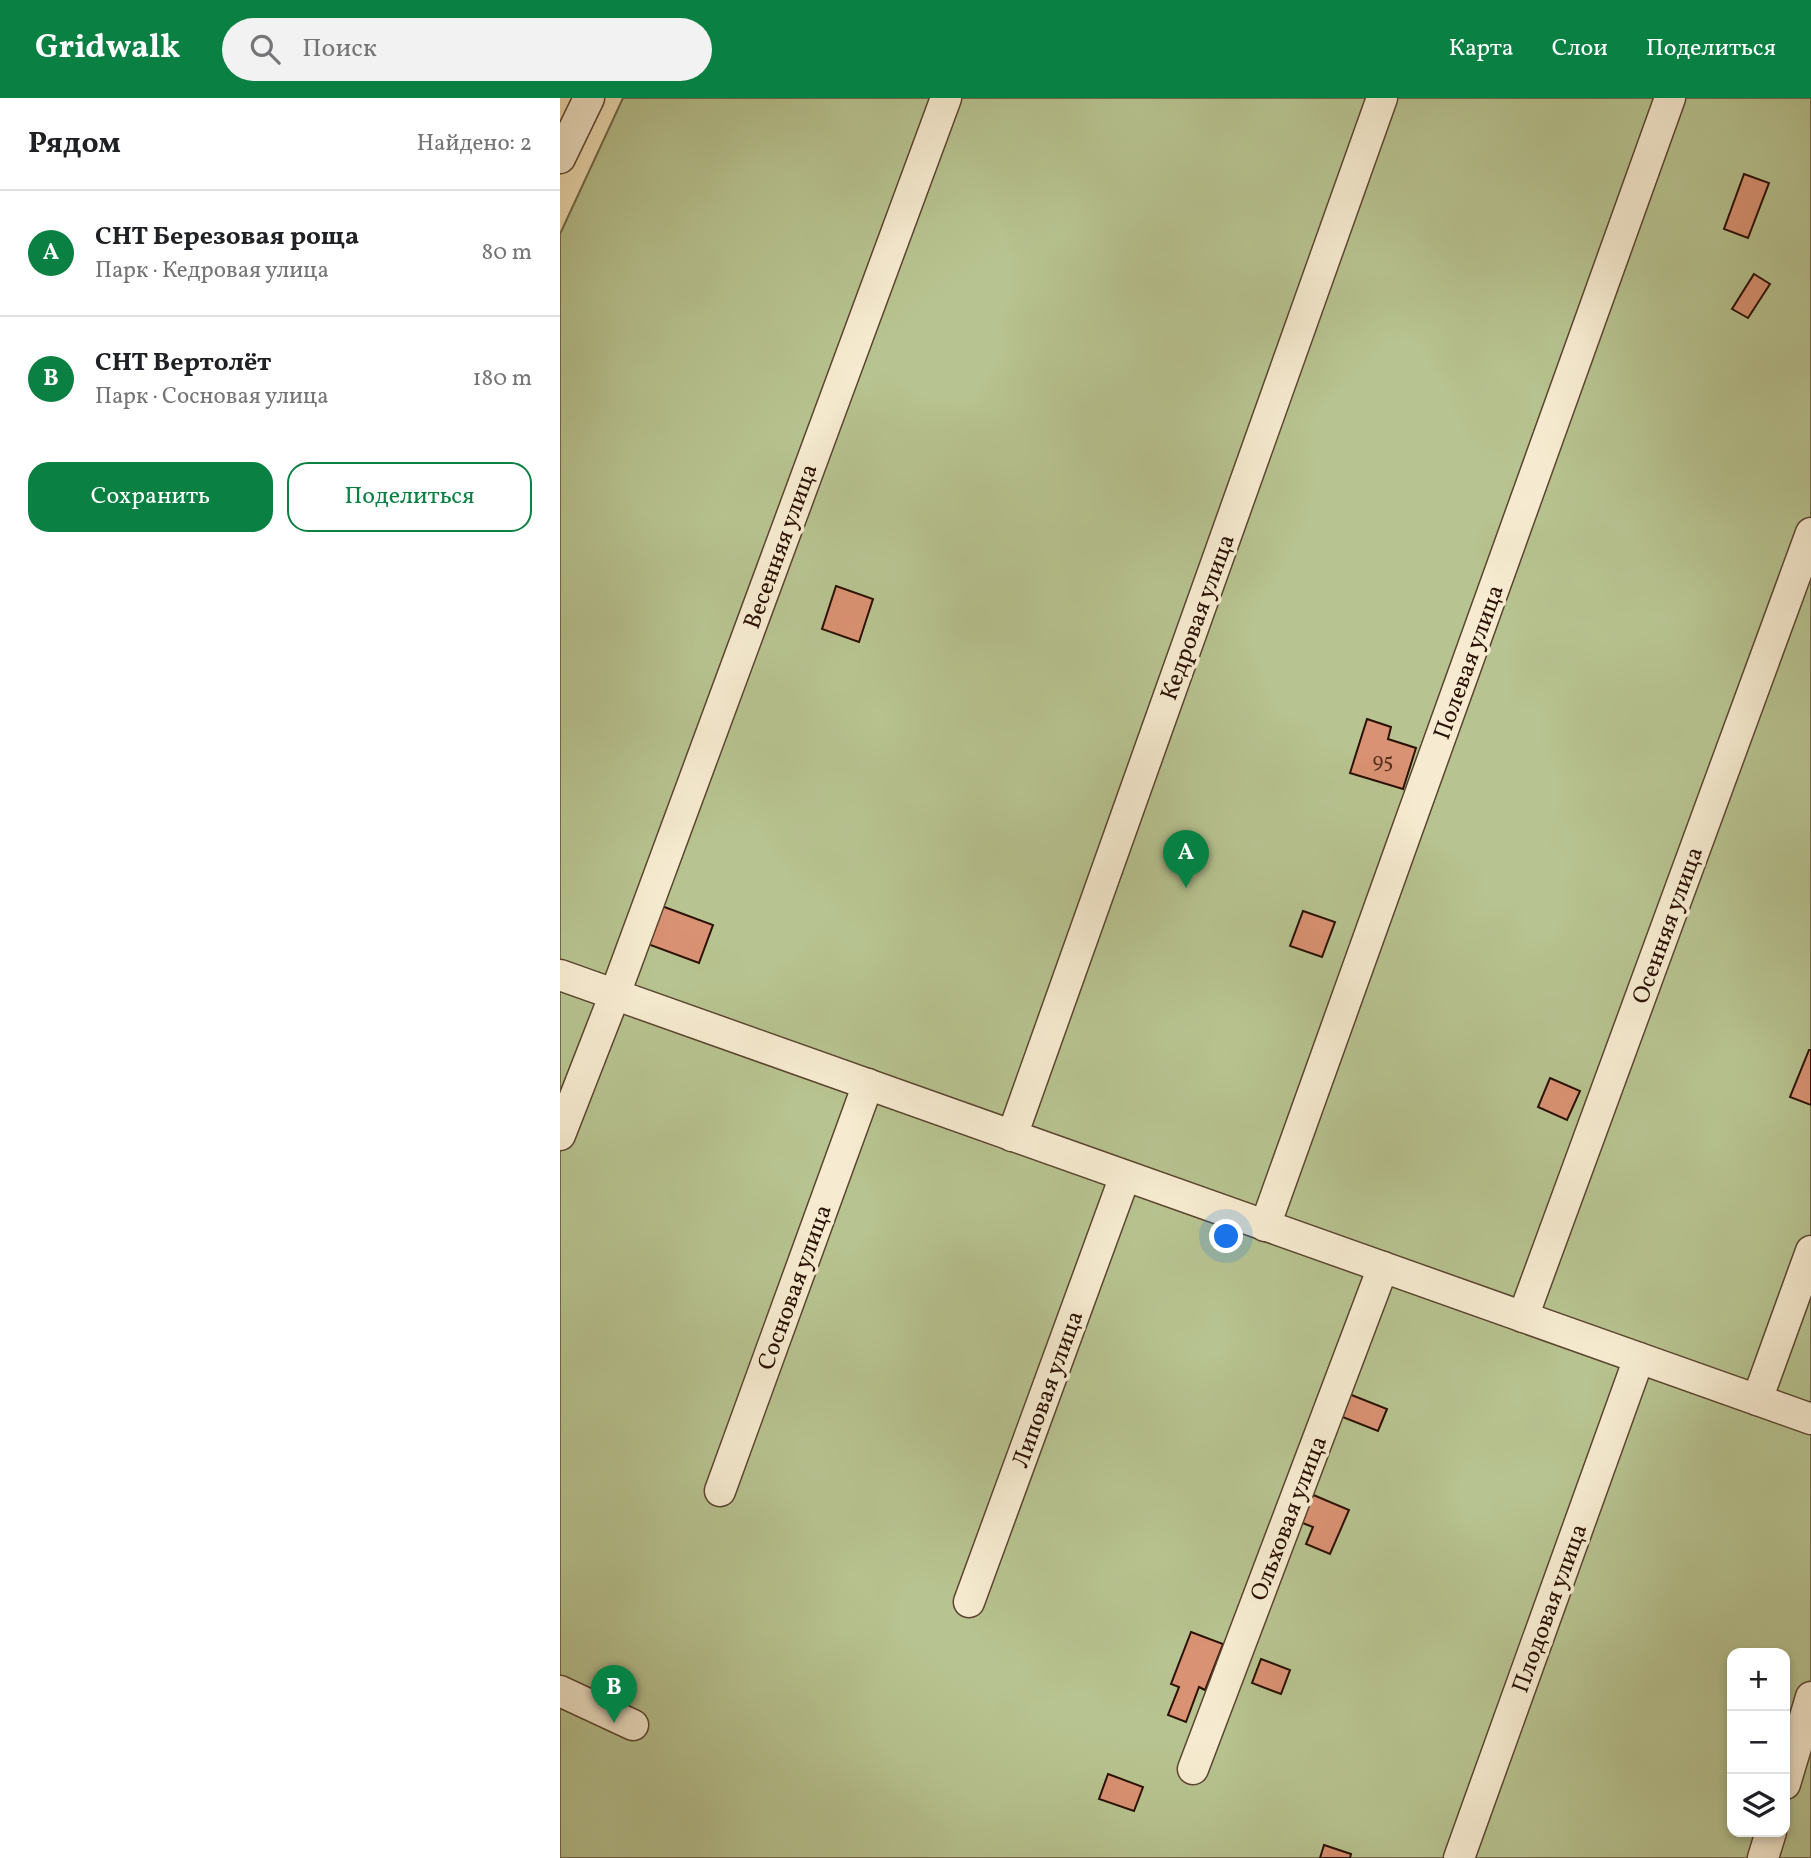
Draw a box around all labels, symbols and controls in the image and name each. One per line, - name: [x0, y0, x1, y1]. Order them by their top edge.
- search box: [222, 18, 712, 81]
- text: Gridwalk: [35, 26, 180, 72]
- icon: search: [246, 30, 284, 68]
- text: Поиск: [302, 31, 377, 67]
- text: Карта: [1449, 32, 1514, 66]
- text: Слои: [1552, 32, 1608, 66]
- text: Поделиться: [1646, 32, 1776, 66]
- text: Рядом: [28, 123, 121, 165]
- text: Найдено: 2: [417, 128, 532, 160]
- text: СНТ Березовая роща: [95, 219, 359, 255]
- text: A: [43, 237, 59, 269]
- text: 80 m: [482, 237, 532, 269]
- text: Парк · Кедровая улица: [95, 255, 329, 287]
- text: СНТ Вертолёт: [95, 345, 271, 381]
- text: B: [43, 363, 59, 395]
- text: 180 m: [473, 363, 532, 395]
- text: Парк · Сосновая улица: [95, 381, 329, 413]
- street label: Весенняя улица: [736, 459, 828, 634]
- button: Сохранить: [28, 462, 273, 532]
- button: Поделиться: [287, 462, 532, 532]
- street label: Кедровая улица: [1153, 530, 1245, 705]
- street label: Полевая улица: [1426, 580, 1514, 745]
- house number: 95: [1373, 747, 1393, 776]
- pin: A: [1163, 830, 1209, 888]
- street label: Осенняя улица: [1625, 842, 1713, 1009]
- street label: Сосновая улица: [750, 1200, 842, 1375]
- your location: [1209, 1219, 1243, 1253]
- street label: Липовая улица: [1005, 1306, 1093, 1473]
- street label: Ольховая улица: [1243, 1431, 1337, 1606]
- street label: Плодовая улица: [1505, 1519, 1597, 1698]
- map controls: [1727, 1648, 1790, 1837]
- button: +: [1727, 1648, 1790, 1711]
- pin: B: [591, 1665, 637, 1723]
- button: −: [1727, 1711, 1790, 1774]
- button: layers: [1727, 1774, 1790, 1837]

